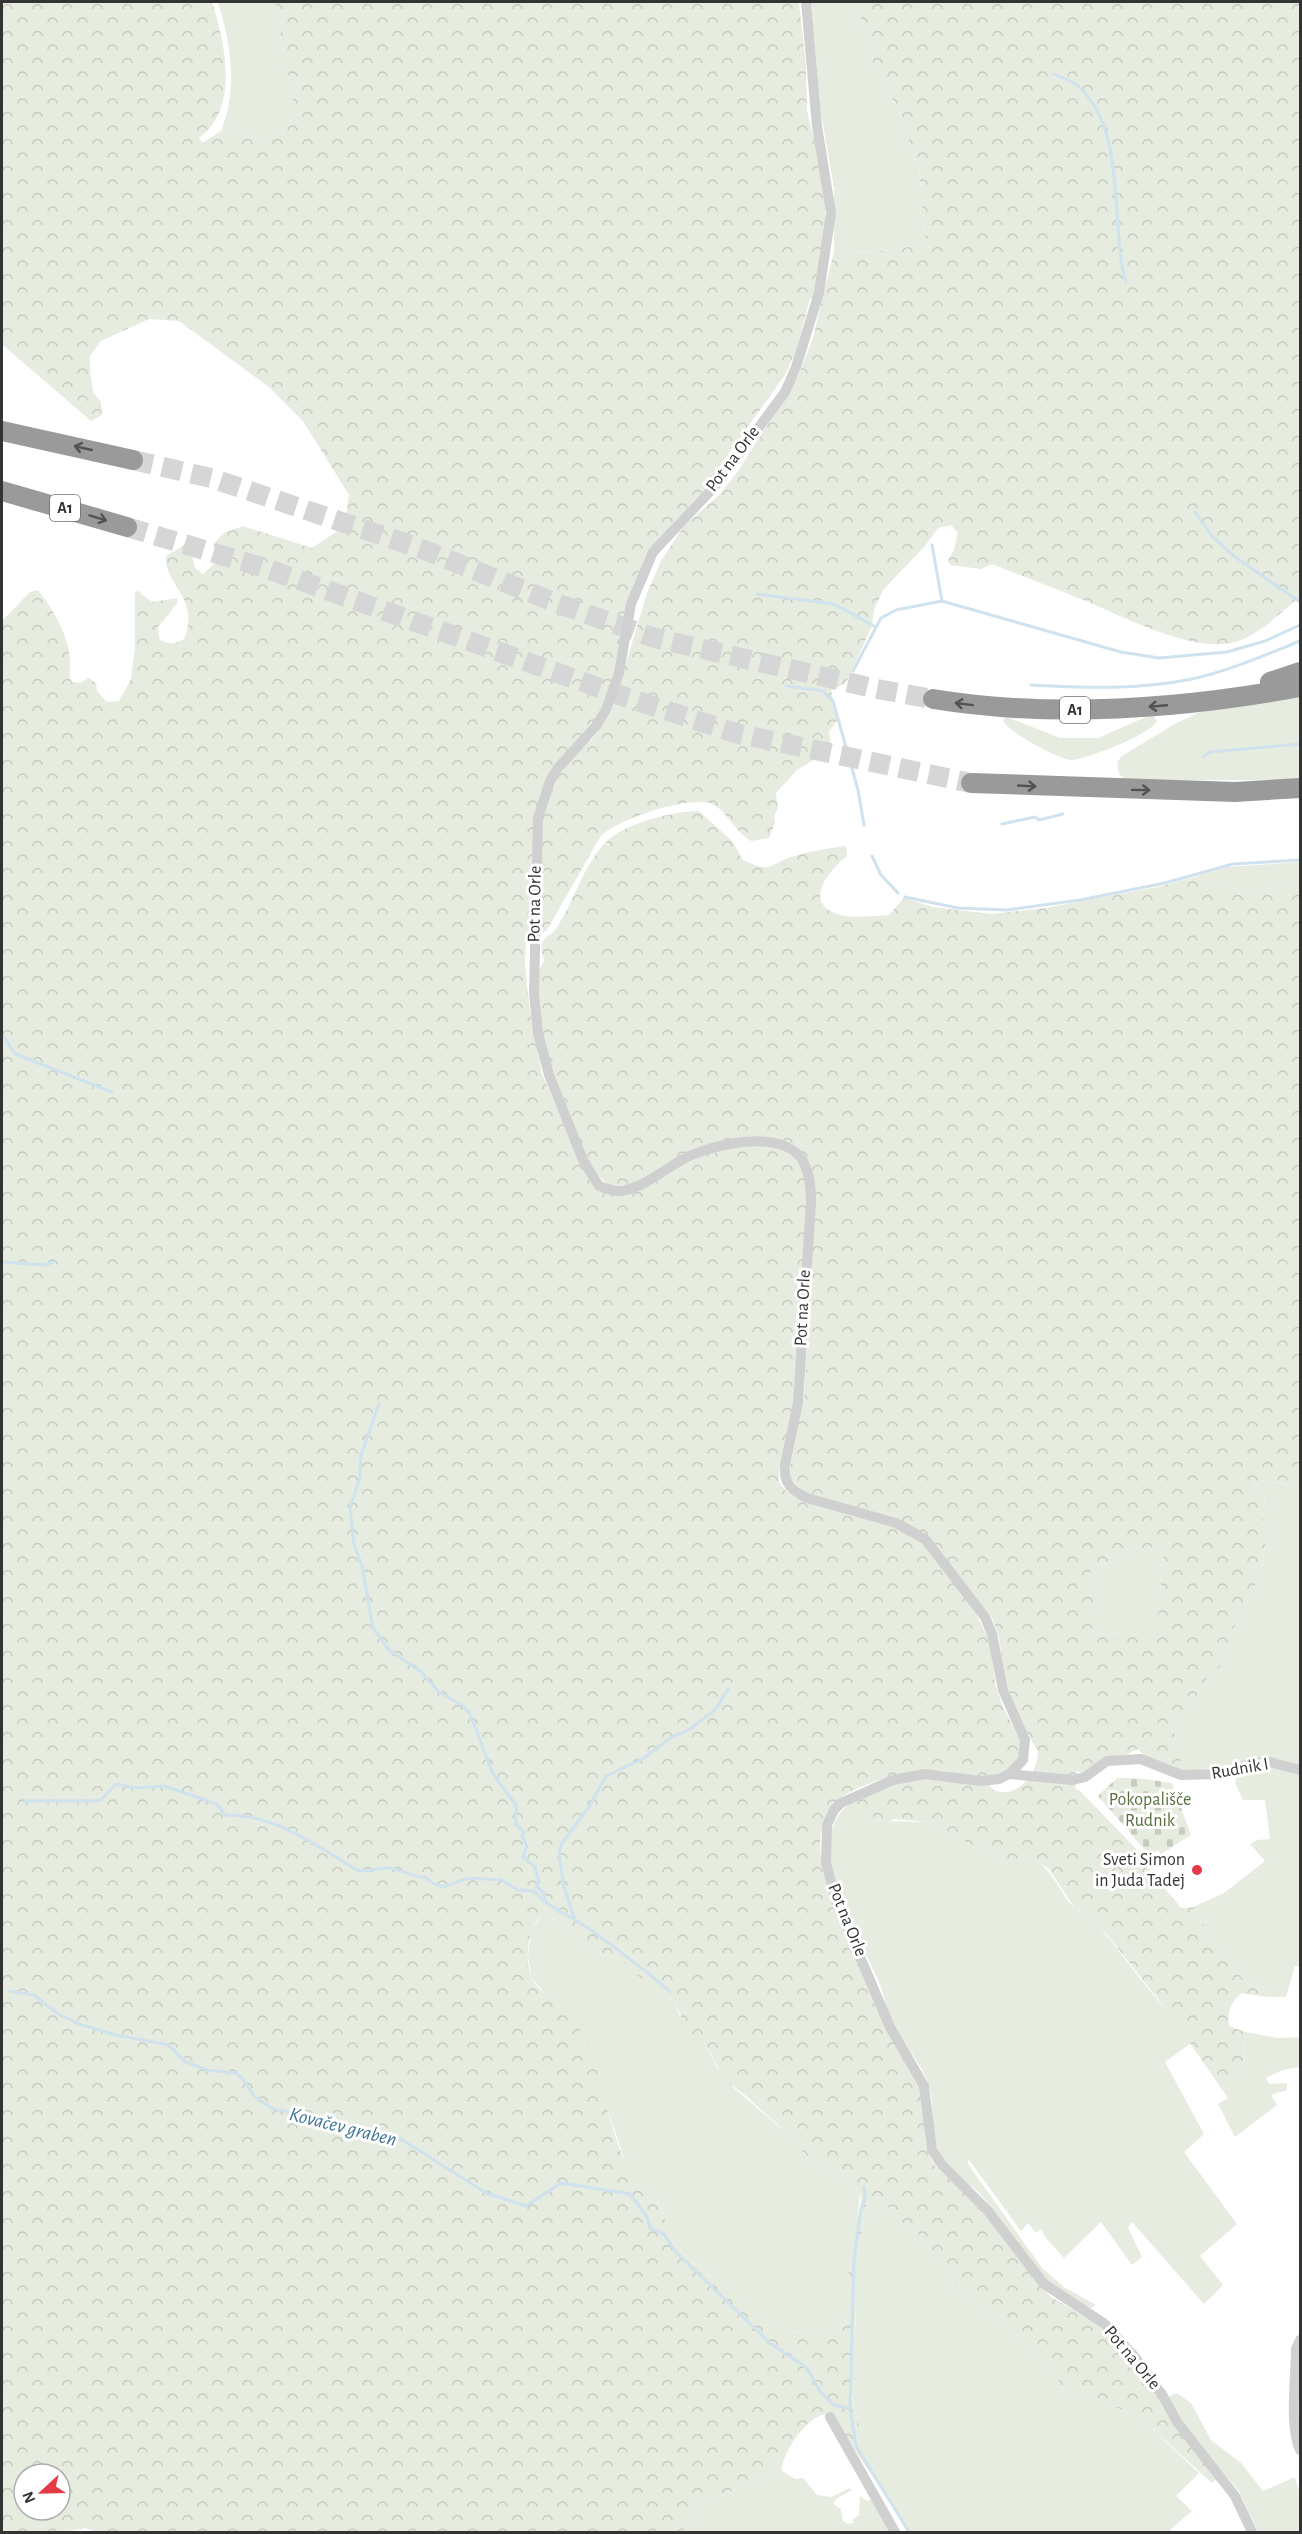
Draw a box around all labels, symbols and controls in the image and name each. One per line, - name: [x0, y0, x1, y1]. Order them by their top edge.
- street label: Pot na Orle: [703, 423, 763, 495]
- one-way arrow: [73, 442, 92, 454]
- road number: A1: [50, 495, 80, 521]
- one-way arrow: [88, 513, 107, 524]
- road number: A1: [1060, 697, 1090, 723]
- one-way arrow: [954, 698, 974, 709]
- one-way arrow: [1149, 701, 1169, 712]
- one-way arrow: [1016, 781, 1036, 792]
- one-way arrow: [1131, 784, 1151, 796]
- street label: Pot na Orle: [525, 865, 545, 943]
- street label: Pot na Orle: [792, 1269, 814, 1347]
- street label: Rudnik I: [1210, 1755, 1270, 1783]
- park label: Pokopališče Rudnik: [1109, 1791, 1191, 1830]
- place label: Sveti Simon in Juda Tadej: [1095, 1851, 1185, 1890]
- marker: Sveti Simon in Juda Tadej: [1190, 1863, 1204, 1877]
- street label: Pot na Orle: [824, 1881, 870, 1959]
- water label: Kovačev graben: [287, 2104, 399, 2150]
- street label: Pot na Orle: [1100, 2323, 1164, 2393]
- north arrow: [12, 2462, 72, 2522]
- text: N: [20, 2489, 39, 2505]

